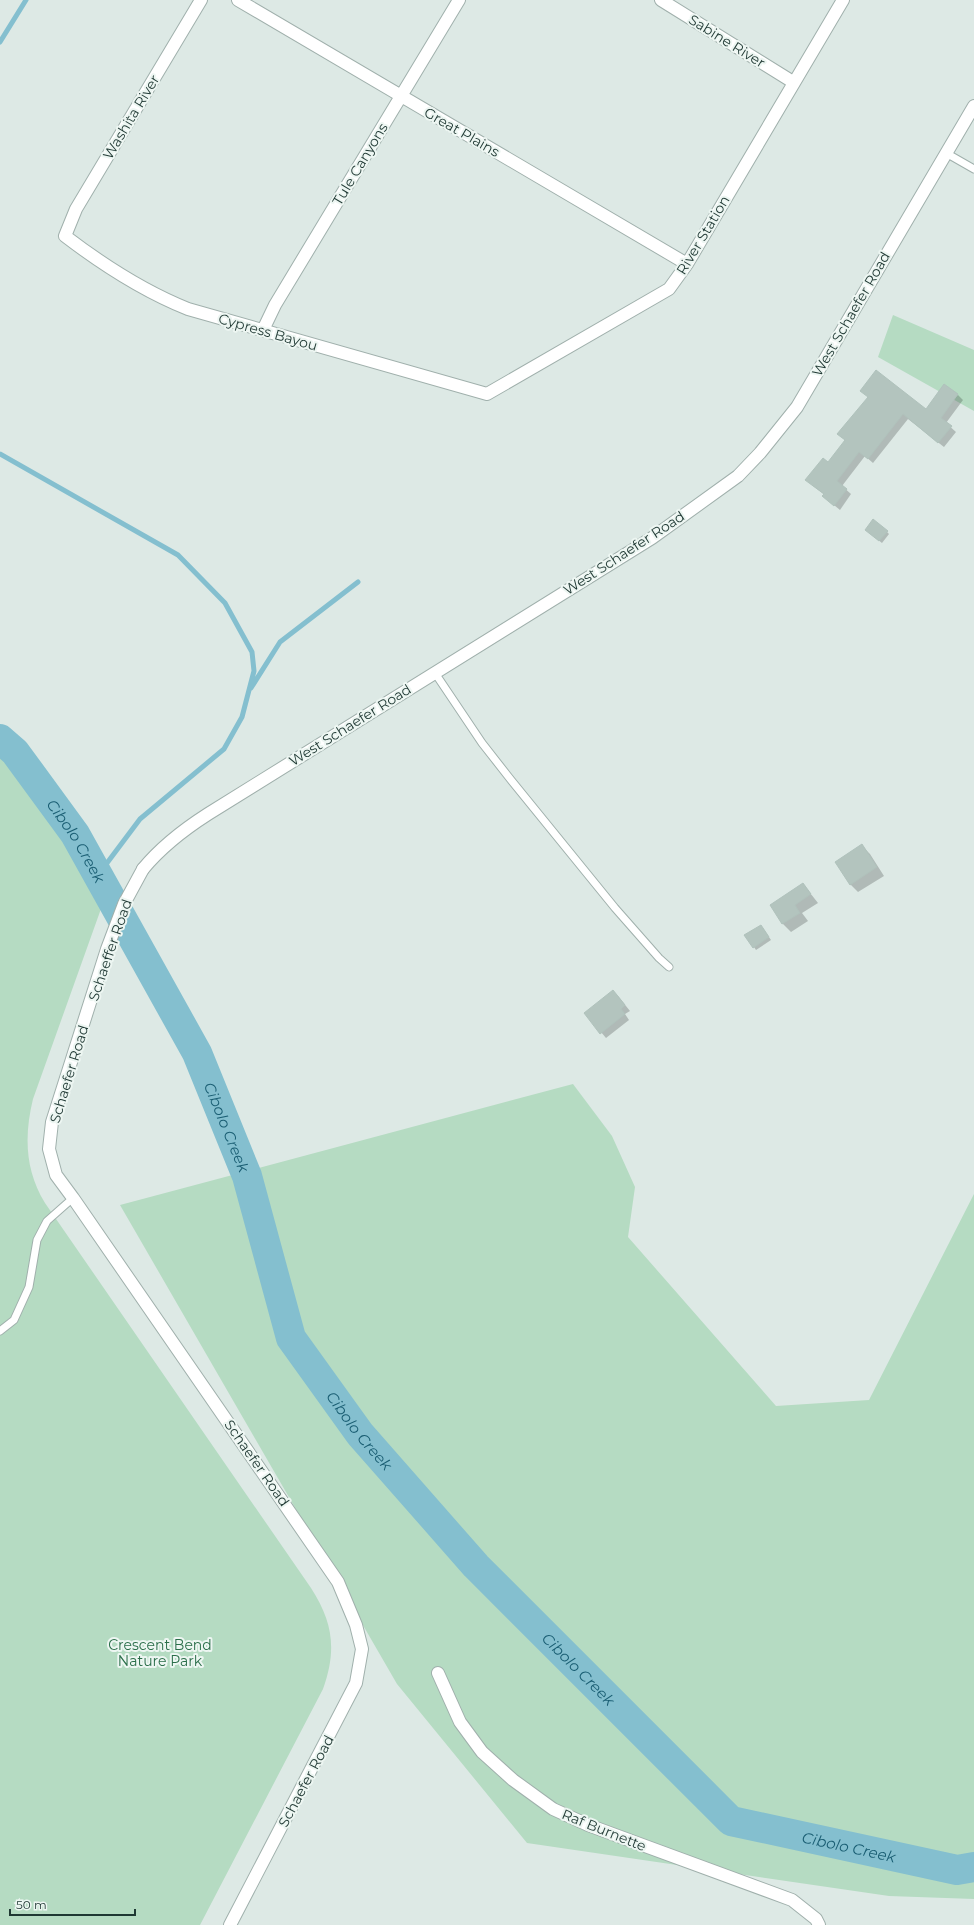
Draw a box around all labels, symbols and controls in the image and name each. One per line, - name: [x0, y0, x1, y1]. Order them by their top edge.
- street label: Sabine River: [685, 10, 769, 72]
- street label: Washita River: [99, 71, 164, 163]
- street label: Great Plains: [421, 103, 503, 161]
- street label: Tule Canyons: [328, 119, 392, 208]
- street label: River Station: [672, 192, 734, 278]
- street label: West Schaefer Road: [808, 248, 894, 380]
- street label: Cypress Bayou: [216, 309, 320, 355]
- street label: West Schaefer Road: [560, 507, 688, 599]
- street label: West Schaefer Road: [285, 680, 415, 770]
- water label: Cibolo Creek: [43, 795, 110, 887]
- street label: Schaeffer Road: [84, 897, 136, 1003]
- street label: Schaefer Road: [46, 1023, 92, 1125]
- water label: Cibolo Creek: [200, 1079, 254, 1176]
- water label: Cibolo Creek: [323, 1387, 397, 1475]
- street label: Schaefer Road: [221, 1416, 293, 1510]
- water label: Cibolo Creek: [538, 1628, 620, 1710]
- park label: Crescent Bend Nature Park: [108, 1636, 212, 1670]
- street label: Schaefer Road: [274, 1732, 338, 1830]
- street label: Raf Burnette: [559, 1805, 649, 1855]
- water label: Cibolo Creek: [800, 1827, 899, 1866]
- scale bar: [10, 1891, 135, 1917]
- text: 50 m: [16, 1897, 47, 1912]

